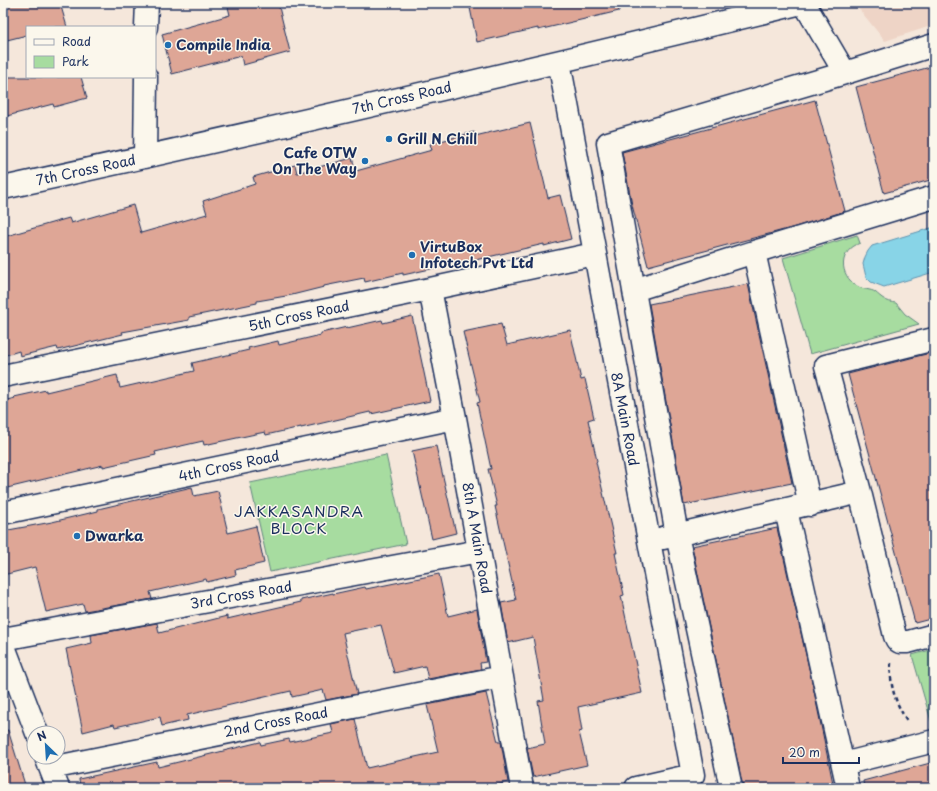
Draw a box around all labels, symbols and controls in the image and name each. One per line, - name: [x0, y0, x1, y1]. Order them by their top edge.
- legend: [26, 26, 156, 78]
- text: Road: [62, 32, 91, 50]
- place label: Compile India: [176, 34, 271, 55]
- marker: Compile India: [163, 40, 173, 50]
- text: Park: [62, 52, 89, 70]
- street label: 7th Cross Road: [350, 76, 454, 119]
- place label: Grill N Chill: [397, 128, 477, 149]
- marker: Grill N Chill: [384, 134, 394, 144]
- place label: Cafe OTW On The Way: [272, 142, 357, 179]
- street label: 7th Cross Road: [34, 149, 138, 190]
- marker: Cafe OTW On The Way: [360, 156, 370, 166]
- place label: VirtuBox Infotech Pvt Ltd: [420, 236, 534, 273]
- marker: VirtuBox Infotech Pvt Ltd: [407, 250, 417, 260]
- street label: 5th Cross Road: [246, 295, 351, 336]
- street label: 8A Main Road: [606, 370, 645, 468]
- street label: 4th Cross Road: [176, 445, 281, 486]
- street label: 8th A Main Road: [457, 480, 498, 595]
- district label: JAKKASANDRA BLOCK: [234, 499, 364, 539]
- place label: Dwarka: [85, 525, 144, 546]
- marker: Dwarka: [72, 531, 82, 541]
- street label: 3rd Cross Road: [188, 575, 294, 614]
- street label: 2nd Cross Road: [222, 701, 330, 742]
- north arrow: [26, 725, 66, 765]
- text: N: [34, 726, 49, 745]
- scale bar: [783, 739, 859, 765]
- text: 20 m: [789, 743, 820, 761]

